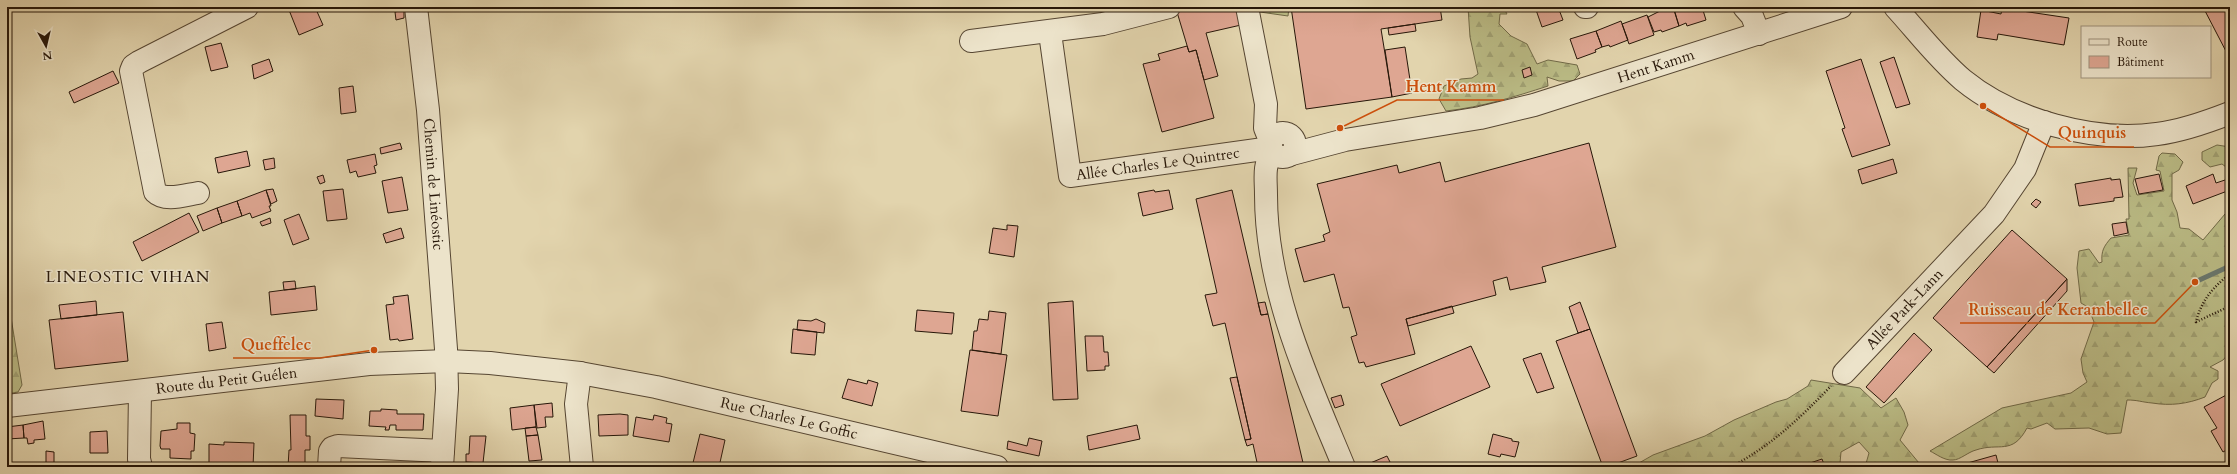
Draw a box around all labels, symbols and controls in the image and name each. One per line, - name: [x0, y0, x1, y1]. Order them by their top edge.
- north arrow: [26, 26, 66, 66]
- legend: [2081, 26, 2211, 78]
- text: Route: [2117, 34, 2148, 50]
- street label: Hent Kamm: [1615, 44, 1697, 88]
- text: N: [41, 47, 53, 64]
- text: Bâtiment: [2117, 54, 2164, 70]
- callout: Hent Kamm: [1397, 72, 1504, 100]
- text: Hent Kamm: [1405, 76, 1497, 98]
- street label: Chemin de Linéostic: [419, 117, 449, 251]
- callout: Quinquis: [2050, 119, 2134, 147]
- text: Quinquis: [2058, 122, 2126, 144]
- street label: Allée Charles Le Quintrec: [1075, 142, 1241, 185]
- street label: Allée Park-Lann: [1861, 264, 1948, 354]
- district label: LINEOSTIC VIHAN: [46, 266, 210, 288]
- callout: Ruisseau de Kerambellec: [1960, 295, 2155, 323]
- text: Ruisseau de Kerambellec: [1968, 299, 2148, 321]
- callout: Queffelec: [233, 330, 320, 358]
- text: Queffelec: [241, 334, 312, 356]
- street label: Route du Petit Guélen: [155, 362, 299, 399]
- street label: Rue Charles Le Goffic: [718, 392, 860, 444]

